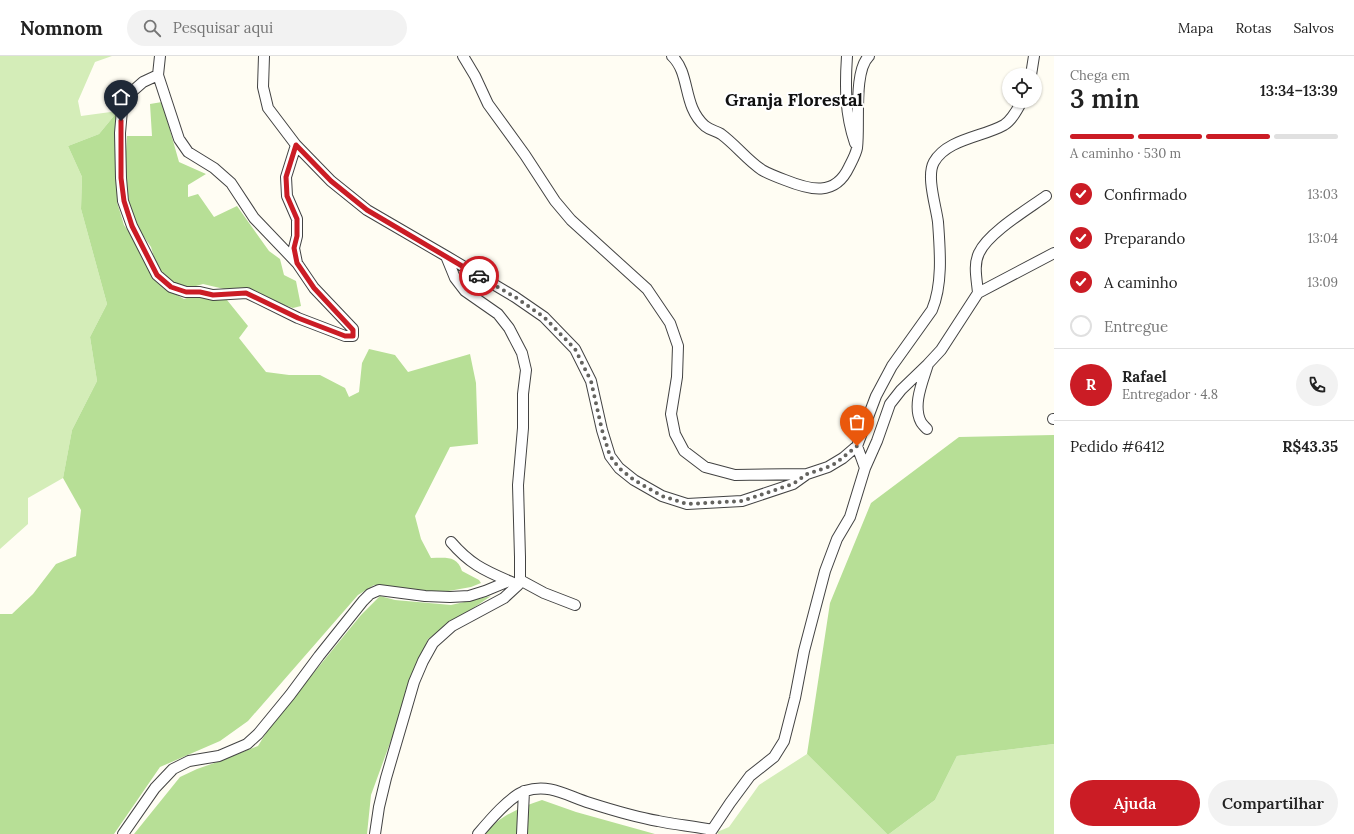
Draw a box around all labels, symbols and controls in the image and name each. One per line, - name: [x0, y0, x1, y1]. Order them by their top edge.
- search box: [127, 10, 407, 46]
- text: Nomnom: [20, 16, 103, 40]
- icon: search: [141, 17, 163, 39]
- text: Pesquisar aqui: [173, 18, 273, 37]
- text: Mapa: [1178, 19, 1213, 37]
- text: Rotas: [1235, 19, 1271, 37]
- text: Salvos: [1293, 19, 1334, 37]
- text: Chega em: [1070, 67, 1130, 84]
- map controls: [1002, 68, 1042, 108]
- button: locate: [1002, 68, 1042, 108]
- pin: [104, 80, 138, 121]
- text: 13:34–13:39: [1260, 81, 1338, 100]
- text: 3 min: [1070, 82, 1140, 115]
- icon: home: [110, 86, 132, 108]
- district label: Granja Florestal: [725, 88, 863, 111]
- text: A caminho · 530 m: [1070, 145, 1181, 162]
- icon: check: [1070, 183, 1092, 205]
- text: Confirmado: [1104, 185, 1187, 204]
- text: 13:03: [1307, 186, 1338, 203]
- icon: check: [1070, 227, 1092, 249]
- text: Preparando: [1104, 229, 1185, 248]
- text: 13:04: [1308, 230, 1338, 247]
- courier: [459, 256, 499, 296]
- icon: car: [468, 265, 490, 287]
- icon: check: [1070, 271, 1092, 293]
- text: A caminho: [1104, 273, 1178, 292]
- text: 13:09: [1307, 274, 1338, 291]
- text: Entregue: [1104, 317, 1168, 336]
- button: phone: [1296, 364, 1338, 406]
- text: Rafael: [1122, 367, 1167, 386]
- text: R: [1086, 375, 1096, 394]
- text: Entregador · 4.8: [1122, 386, 1218, 403]
- pin: [840, 405, 874, 446]
- icon: bag: [846, 411, 868, 433]
- text: Pedido #6412: [1070, 437, 1165, 456]
- text: R$43.35: [1282, 437, 1338, 456]
- button: Ajuda: [1070, 780, 1200, 826]
- button: Compartilhar: [1208, 780, 1338, 826]

